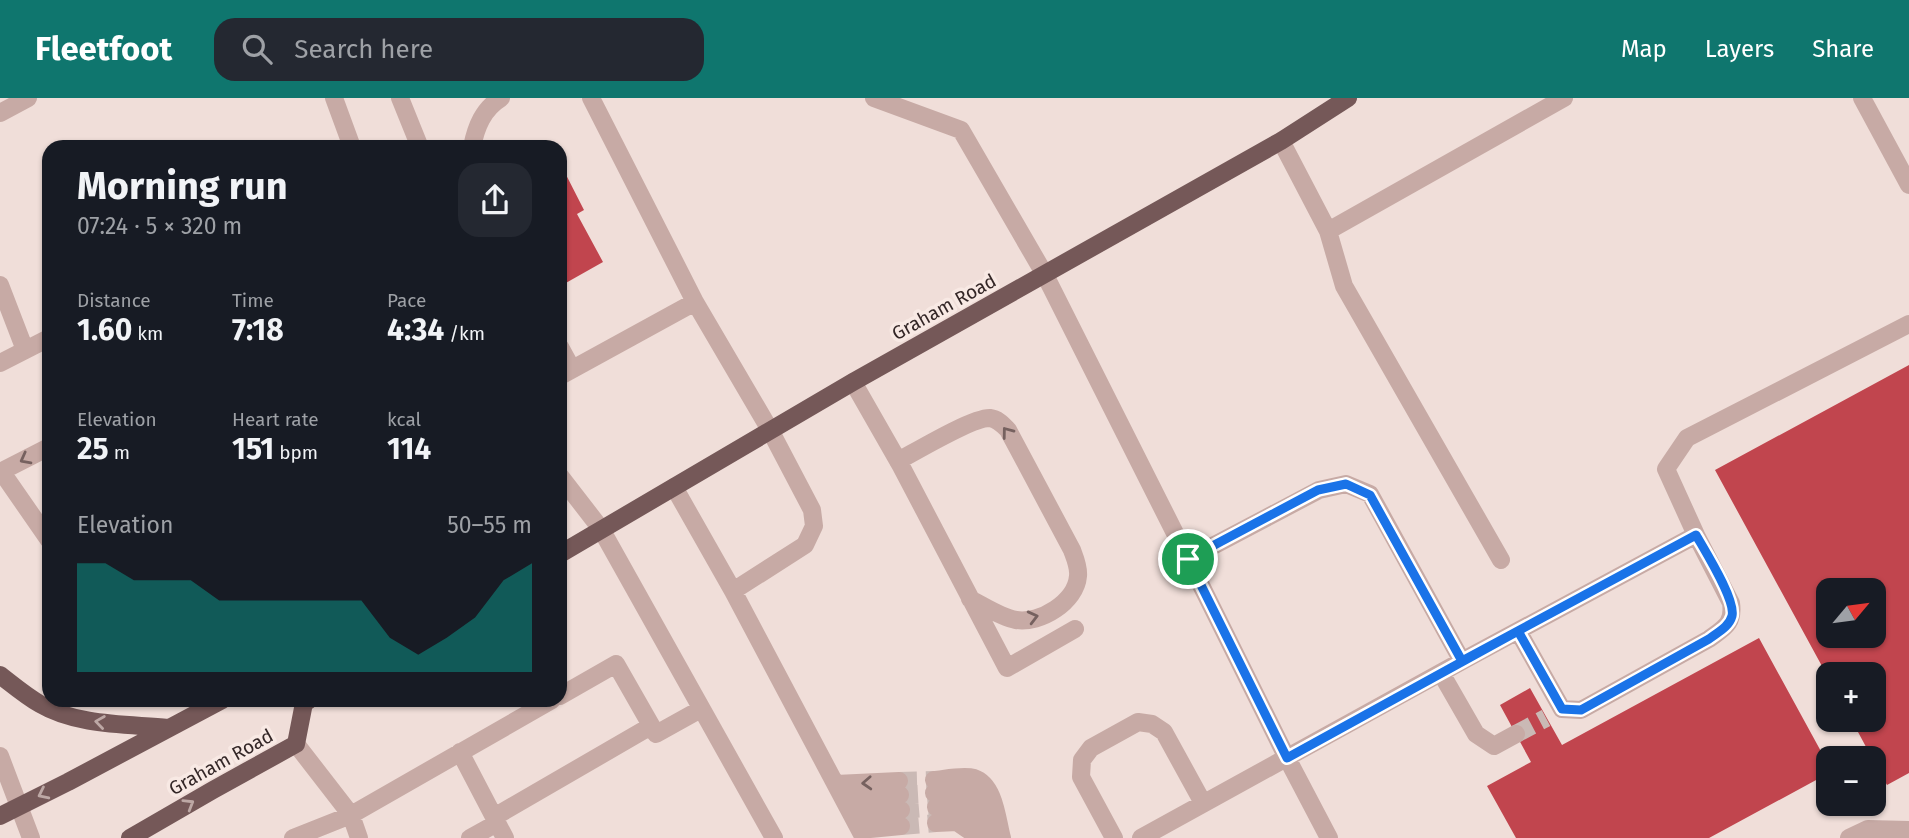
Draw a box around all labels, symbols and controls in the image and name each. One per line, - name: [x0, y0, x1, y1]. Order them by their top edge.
- search box: [214, 18, 704, 81]
- text: Fleetfoot: [35, 29, 172, 69]
- icon: search: [238, 30, 276, 68]
- text: Search here: [294, 34, 433, 65]
- text: Map: [1621, 35, 1667, 63]
- text: Layers: [1705, 35, 1774, 63]
- text: Share: [1812, 35, 1874, 63]
- text: Morning run: [77, 163, 288, 209]
- button: share: [458, 163, 532, 237]
- text: 07:24 · 5 × 320 m: [77, 212, 242, 240]
- street label: Graham Road: [888, 269, 1000, 345]
- text: Distance: [77, 289, 151, 312]
- text: Time: [232, 289, 274, 312]
- text: Pace: [387, 289, 426, 312]
- text: 1.60: [77, 312, 132, 348]
- text: 7:18: [232, 312, 284, 348]
- text: 4:34: [387, 312, 444, 348]
- text: km: [132, 322, 163, 345]
- text: /km: [444, 322, 485, 345]
- text: Elevation: [77, 408, 157, 431]
- text: Heart rate: [232, 408, 319, 431]
- text: kcal: [387, 408, 421, 431]
- one-way arrow: [1003, 427, 1015, 440]
- text: 25: [77, 431, 109, 467]
- text: 151: [232, 431, 274, 467]
- text: 114: [387, 431, 431, 467]
- text: m: [109, 441, 130, 464]
- text: bpm: [274, 441, 318, 464]
- one-way arrow: [20, 451, 32, 464]
- text: Elevation: [77, 511, 173, 539]
- text: 50–55 m: [447, 511, 532, 539]
- pin: [1158, 529, 1218, 589]
- icon: arrive: [1169, 540, 1207, 578]
- north arrow: [1816, 578, 1886, 648]
- map controls: [1816, 578, 1886, 816]
- one-way arrow: [1027, 611, 1039, 625]
- button: +: [1816, 662, 1886, 732]
- one-way arrow: [95, 714, 106, 729]
- street label: Graham Road: [165, 724, 277, 800]
- button: −: [1816, 746, 1886, 816]
- one-way arrow: [861, 775, 872, 790]
- one-way arrow: [38, 786, 50, 800]
- one-way arrow: [182, 799, 195, 812]

